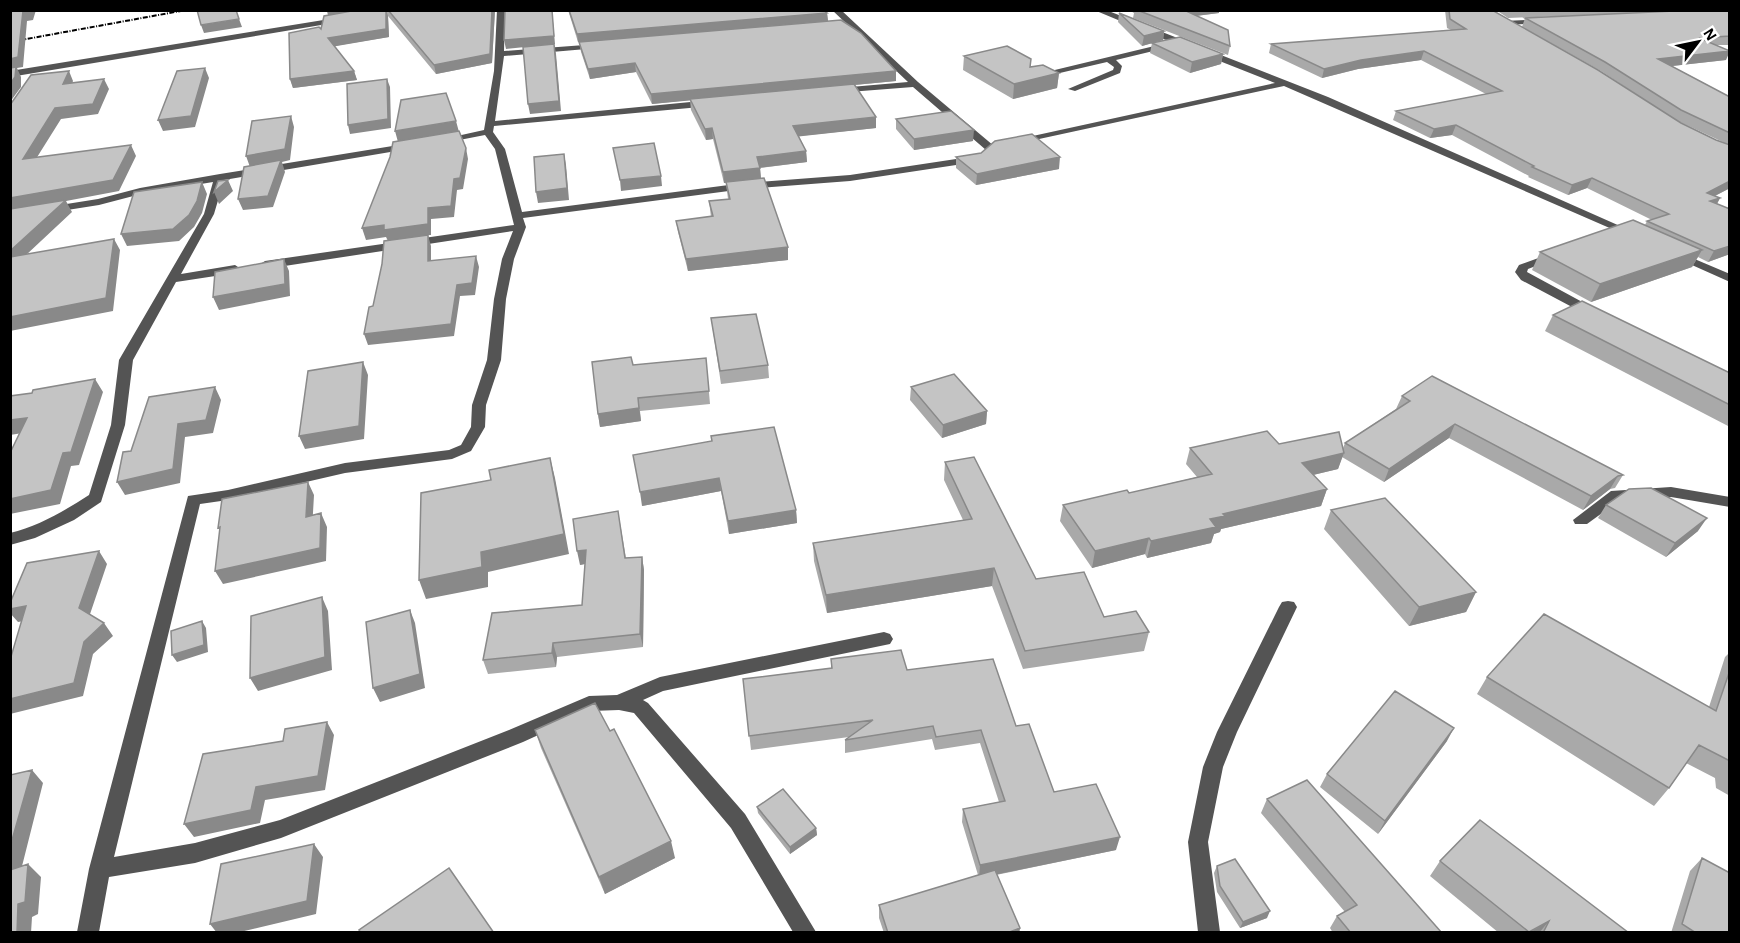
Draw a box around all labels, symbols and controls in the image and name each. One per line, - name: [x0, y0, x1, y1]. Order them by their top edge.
- north arrow: [1668, 12, 1728, 72]
- text: N: [1700, 26, 1720, 44]

